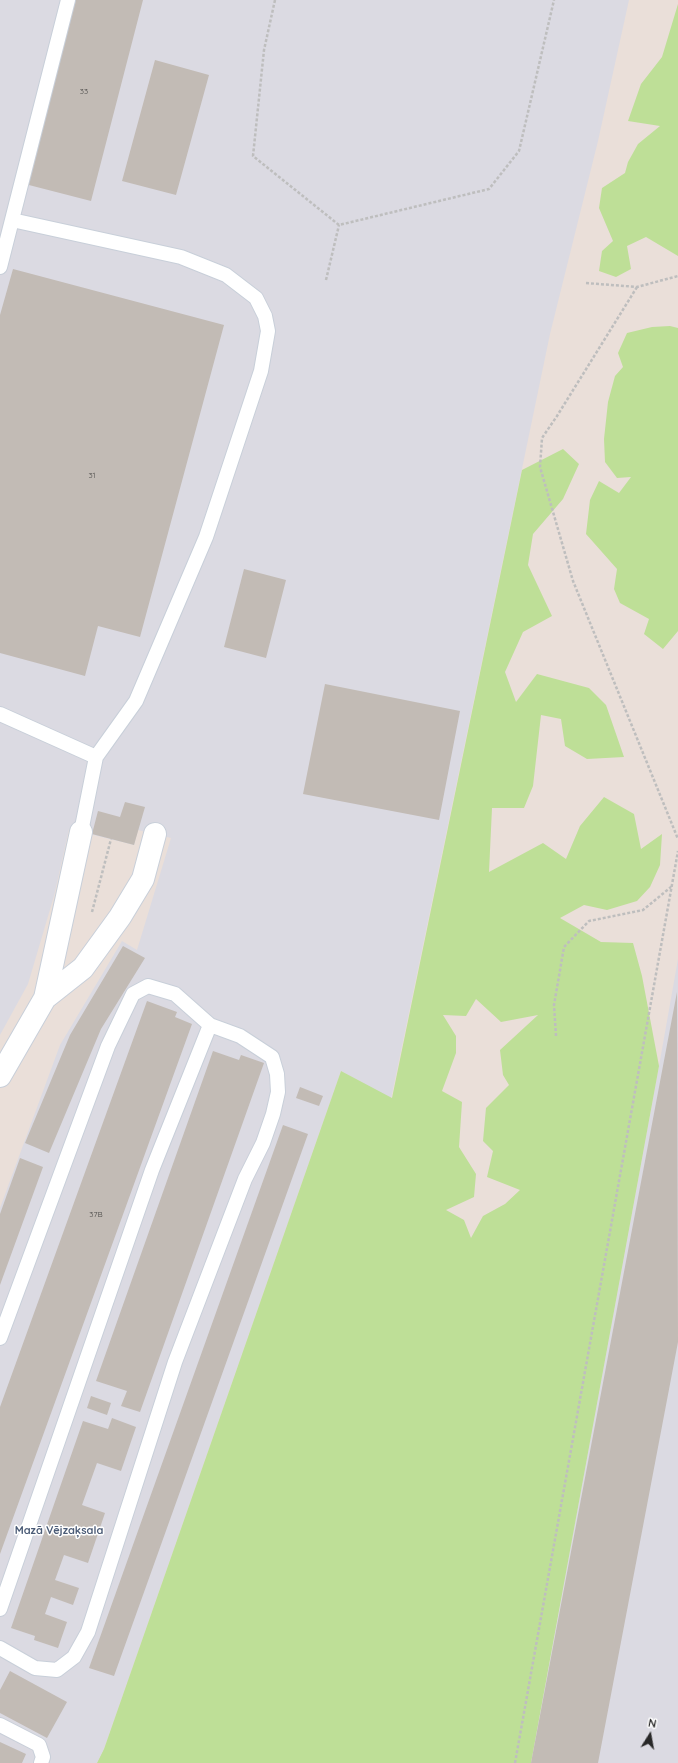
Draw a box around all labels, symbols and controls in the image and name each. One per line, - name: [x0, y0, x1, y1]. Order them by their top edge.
- house number: 33: [80, 87, 88, 97]
- house number: 31: [88, 471, 96, 481]
- house number: 37B: [89, 1210, 103, 1220]
- district label: Mazā Vējzaķsala: [15, 1524, 103, 1538]
- north arrow: [630, 1715, 670, 1755]
- text: N: [647, 1716, 658, 1731]

